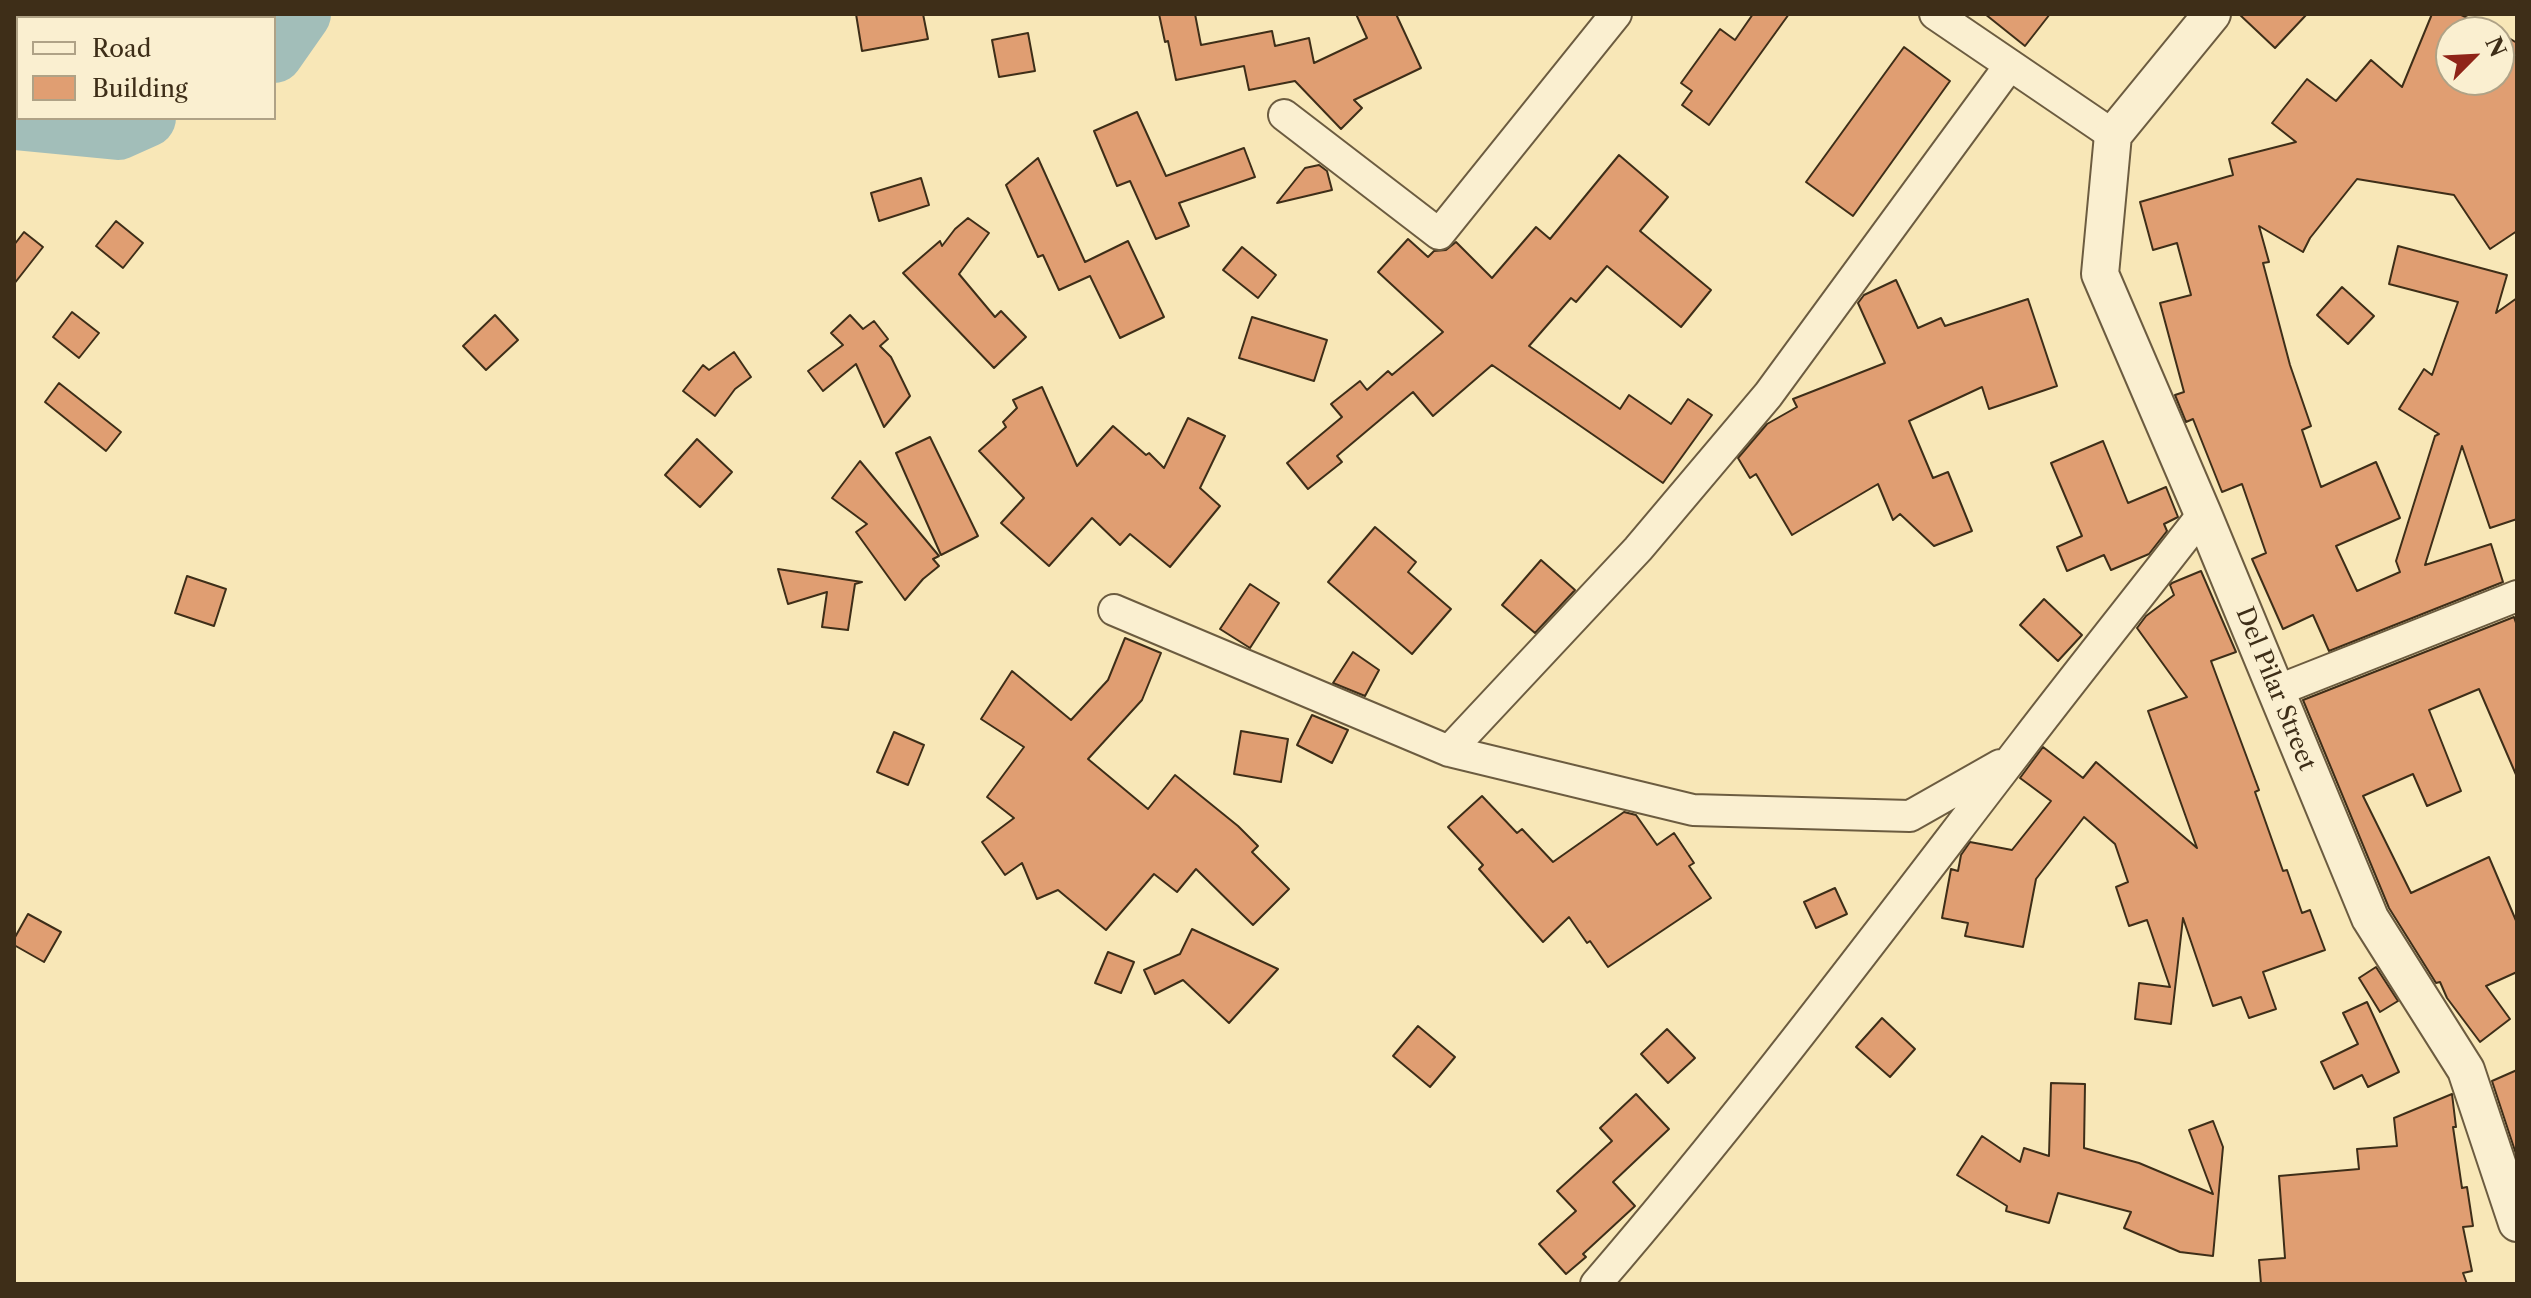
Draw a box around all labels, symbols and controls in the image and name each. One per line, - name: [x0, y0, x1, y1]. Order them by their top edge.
- legend: [16, 16, 276, 120]
- north arrow: [2435, 16, 2515, 96]
- text: N: [2479, 33, 2512, 61]
- text: Road: [92, 34, 151, 63]
- text: Building: [92, 74, 188, 103]
- street label: Del Pilar Street: [2229, 603, 2321, 775]

